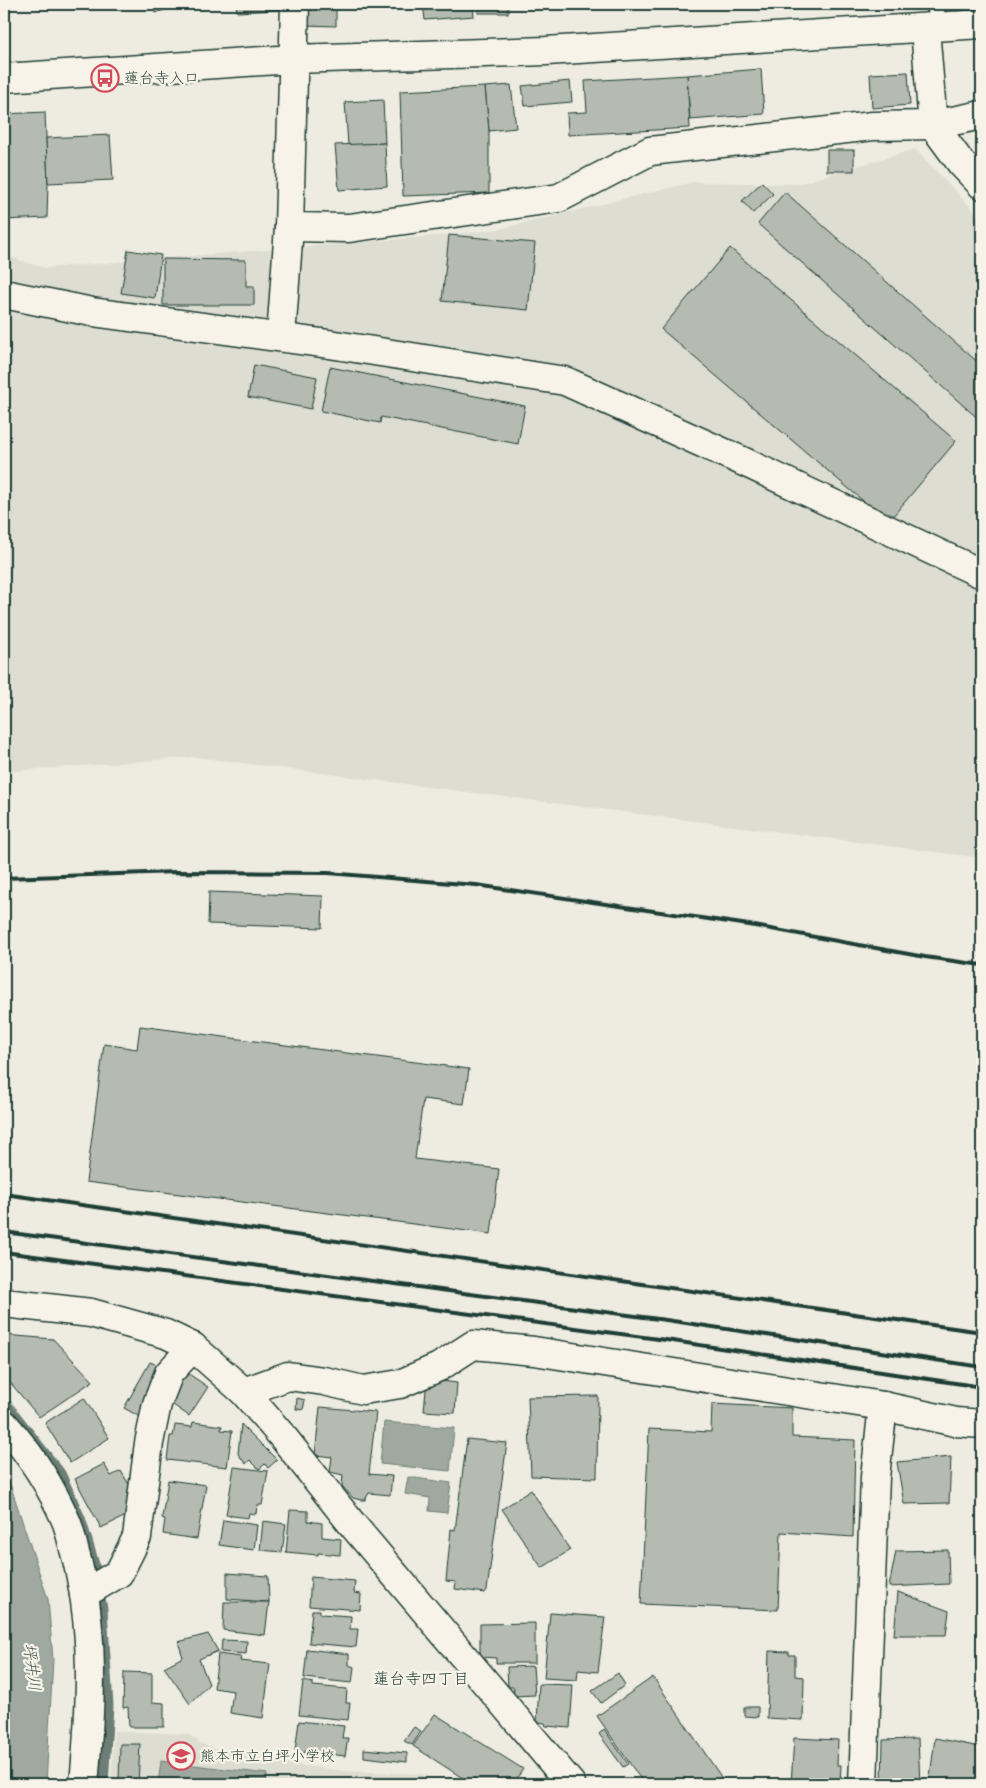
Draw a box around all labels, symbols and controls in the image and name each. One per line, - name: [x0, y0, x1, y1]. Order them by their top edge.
- bus stop icon: 蓮台寺入口: [90, 63, 120, 93]
- place label: 蓮台寺入口: [124, 69, 199, 89]
- water label: 坪井川: [18, 1642, 45, 1692]
- district label: 蓮台寺四丁目: [373, 1669, 469, 1690]
- school or university icon: 熊本市立白坪小学校: [166, 1741, 196, 1771]
- place label: 熊本市立白坪小学校: [200, 1747, 335, 1767]

